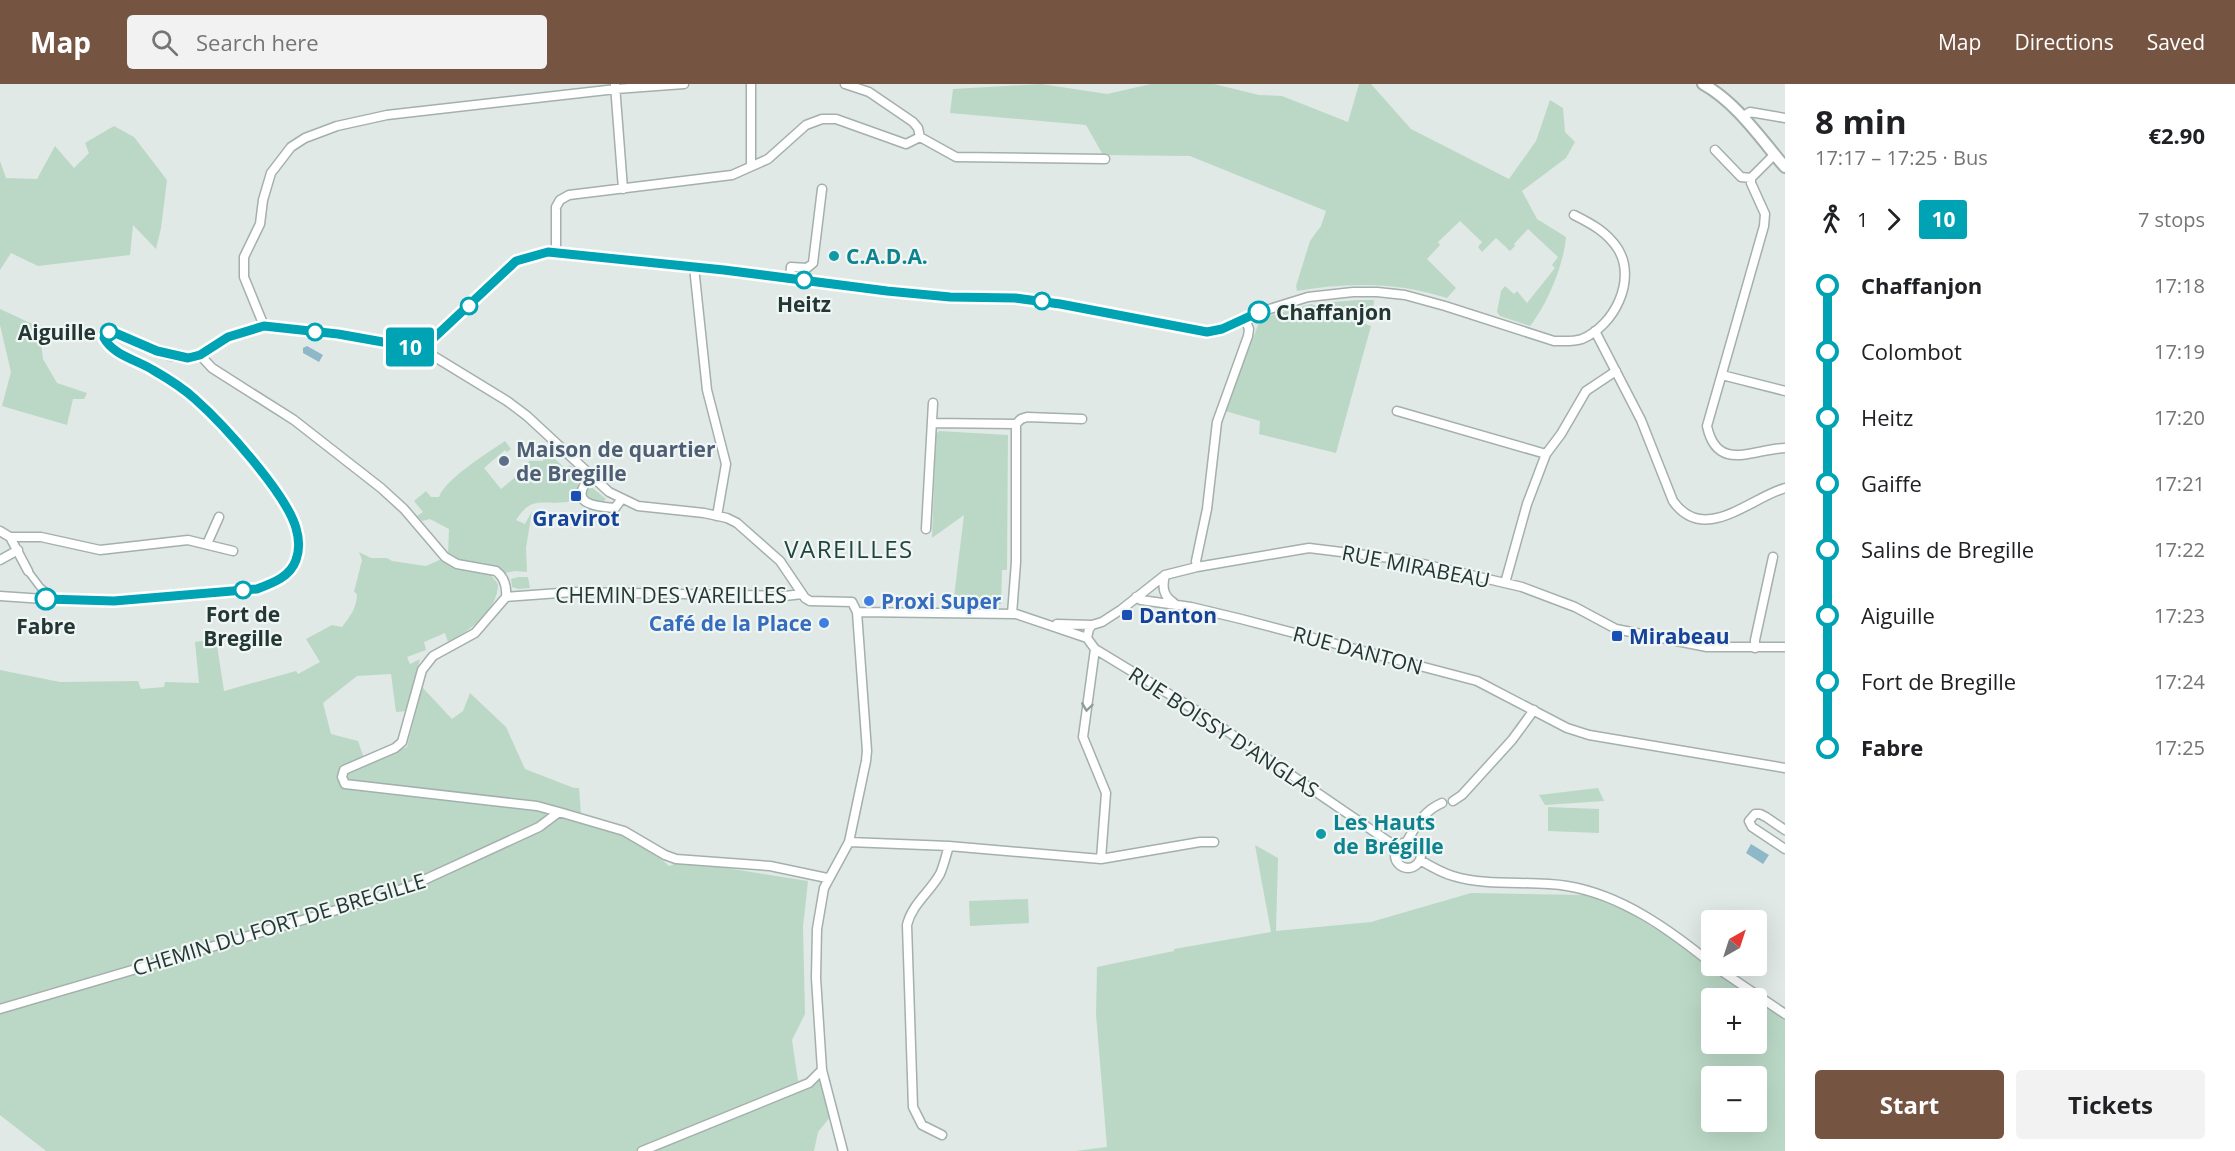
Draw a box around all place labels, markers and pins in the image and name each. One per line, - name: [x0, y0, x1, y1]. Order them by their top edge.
- place label: C.A.D.A.: [846, 242, 928, 270]
- marker: C.A.D.A.: [827, 249, 841, 263]
- marker: Heitz: [795, 271, 813, 289]
- place label: Heitz: [777, 290, 831, 318]
- unlabelled marker: [1033, 292, 1051, 310]
- unlabelled marker: [460, 297, 478, 315]
- place label: Chaffanjon: [1276, 298, 1392, 326]
- marker: Chaffanjon: [1248, 301, 1270, 323]
- place label: Aiguille: [18, 318, 96, 346]
- marker: Aiguille: [100, 323, 118, 341]
- unlabelled marker: [306, 323, 324, 341]
- place label: Maison de quartier de Bregille: [516, 435, 716, 487]
- marker: Maison de quartier de Bregille: [497, 454, 511, 468]
- marker: Gravirot: [569, 489, 583, 503]
- place label: Gravirot: [532, 504, 620, 532]
- marker: Fort de Bregille: [234, 581, 252, 599]
- place label: Proxi Super: [881, 587, 1002, 615]
- marker: Fabre: [35, 588, 57, 610]
- marker: Proxi Super: [862, 594, 876, 608]
- place label: Fort de Bregille: [203, 600, 283, 652]
- place label: Danton: [1139, 601, 1217, 629]
- marker: Danton: [1120, 608, 1134, 622]
- place label: Café de la Place: [649, 609, 812, 637]
- place label: Fabre: [16, 612, 76, 640]
- marker: Café de la Place: [817, 616, 831, 630]
- place label: Mirabeau: [1629, 622, 1730, 650]
- marker: Mirabeau: [1610, 629, 1624, 643]
- place label: Les Hauts de Brégille: [1333, 808, 1444, 860]
- marker: Les Hauts de Brégille: [1314, 827, 1328, 841]

